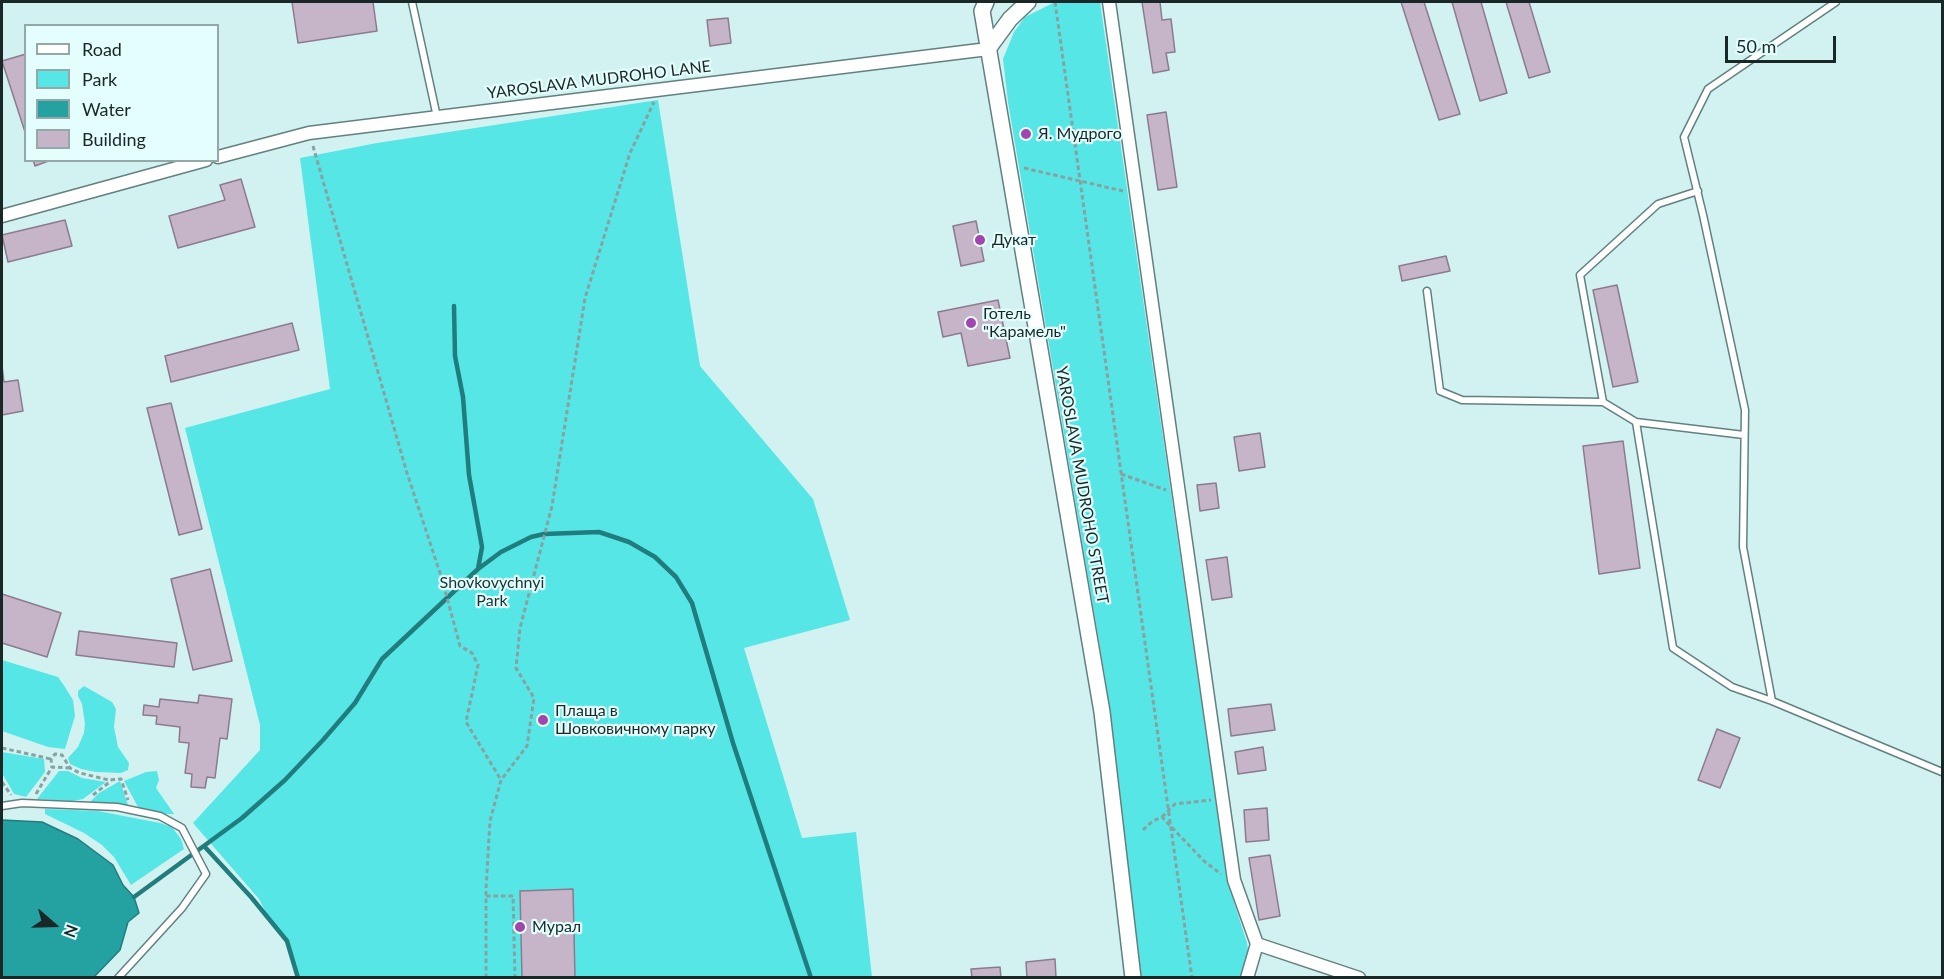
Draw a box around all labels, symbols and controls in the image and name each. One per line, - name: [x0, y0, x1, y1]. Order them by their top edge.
- legend: [24, 24, 219, 162]
- scale bar: [1728, 24, 1839, 62]
- text: 50 m: [1736, 35, 1776, 57]
- text: Road: [82, 38, 122, 60]
- street label: YAROSLAVA MUDROHO LANE: [486, 57, 712, 103]
- text: Park: [82, 68, 117, 90]
- text: Water: [82, 98, 131, 120]
- place label: Я. Мудрого: [1038, 124, 1122, 144]
- marker: Я. Мудрого: [1019, 127, 1033, 141]
- text: Building: [82, 128, 146, 150]
- place label: Дукат: [992, 230, 1036, 250]
- marker: Дукат: [973, 233, 987, 247]
- place label: Готель "Карамель": [983, 304, 1066, 342]
- marker: Готель "Карамель": [964, 316, 978, 330]
- street label: YAROSLAVA MUDROHO STREET: [1052, 365, 1112, 605]
- park label: Shovkovychnyi Park: [440, 573, 544, 611]
- place label: Плаща в Шовковичному парку: [555, 701, 716, 739]
- marker: Плаща в Шовковичному парку: [536, 713, 550, 727]
- north arrow: [24, 895, 84, 955]
- place label: Мурал: [532, 917, 581, 937]
- marker: Мурал: [513, 920, 527, 934]
- text: N: [60, 922, 82, 940]

